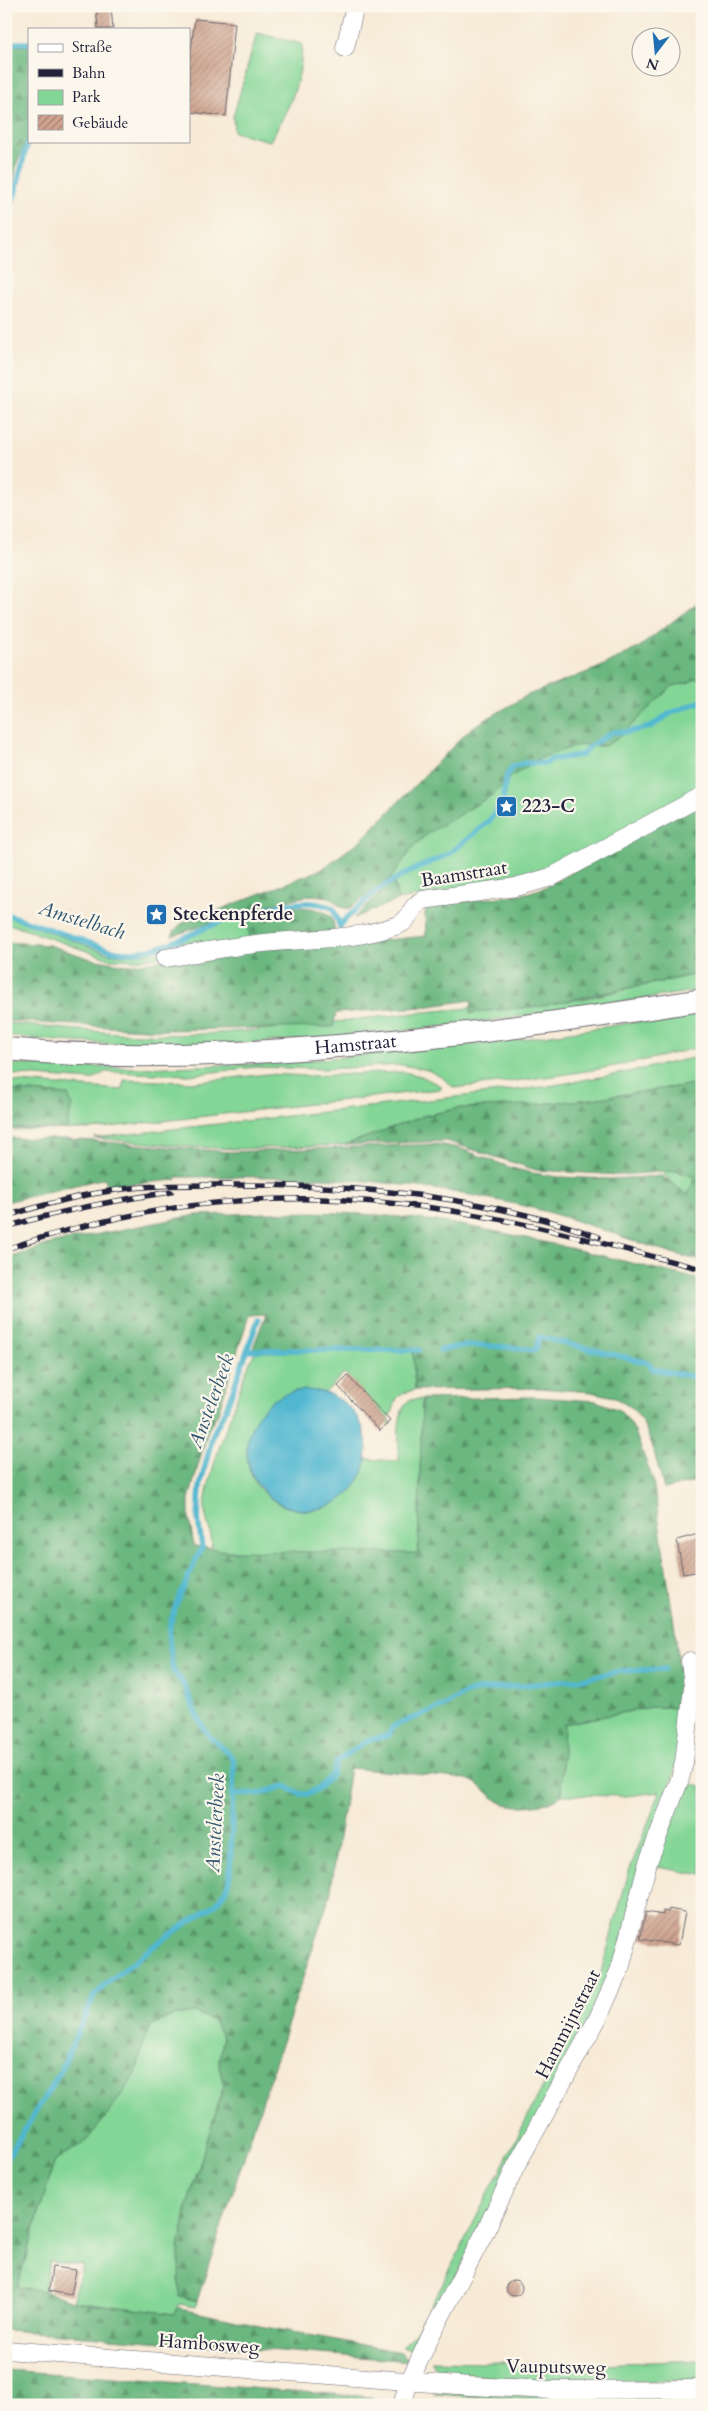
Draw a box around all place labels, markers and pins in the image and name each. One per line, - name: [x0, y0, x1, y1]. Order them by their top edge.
- place label: 223-C: [522, 793, 575, 819]
- place icon: 223-C: [494, 794, 518, 818]
- place label: Steckenpferde: [173, 901, 293, 927]
- place icon: Steckenpferde: [145, 902, 169, 926]

